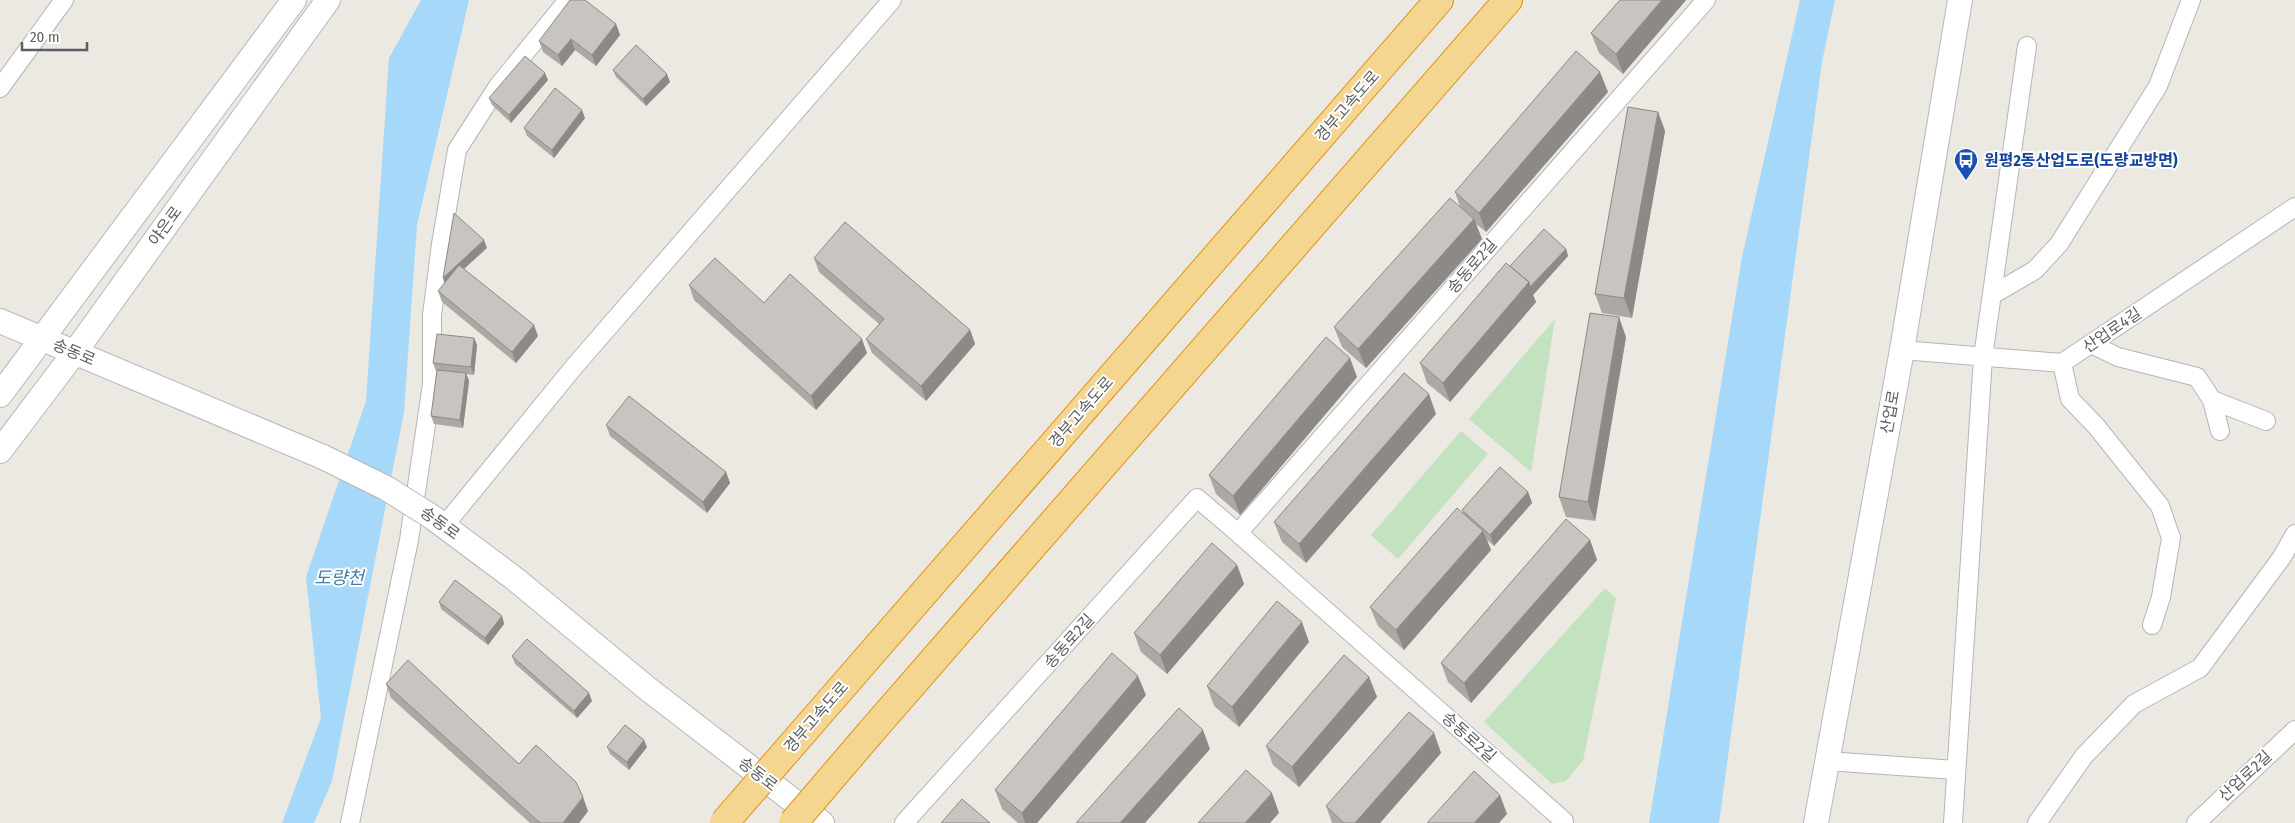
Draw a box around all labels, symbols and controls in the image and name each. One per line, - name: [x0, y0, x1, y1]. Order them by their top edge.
- scale bar: [22, 20, 88, 52]
- text: 20 m: [30, 28, 60, 46]
- street label: 경부고속도로: [1311, 66, 1383, 146]
- bus stop icon: 원평2동산업도로(도량교방면): [1953, 147, 1979, 181]
- place label: 원평2동산업도로(도량교방면): [1984, 151, 2178, 170]
- street label: 야은로: [144, 202, 186, 249]
- street label: 송동로2길: [1443, 235, 1501, 297]
- street label: 산업로4길: [2079, 303, 2145, 357]
- street label: 송동로: [50, 335, 98, 369]
- street label: 경부고속도로: [1045, 372, 1117, 452]
- street label: 산업로: [1877, 388, 1903, 435]
- street label: 송동로: [417, 502, 464, 544]
- water label: 도량천: [314, 567, 366, 589]
- street label: 송동로2길: [1040, 610, 1098, 672]
- street label: 경부고속도로: [780, 677, 852, 757]
- street label: 송동로2길: [1438, 708, 1500, 766]
- street label: 산업로2길: [2214, 747, 2276, 805]
- street label: 송동로: [735, 753, 781, 795]

